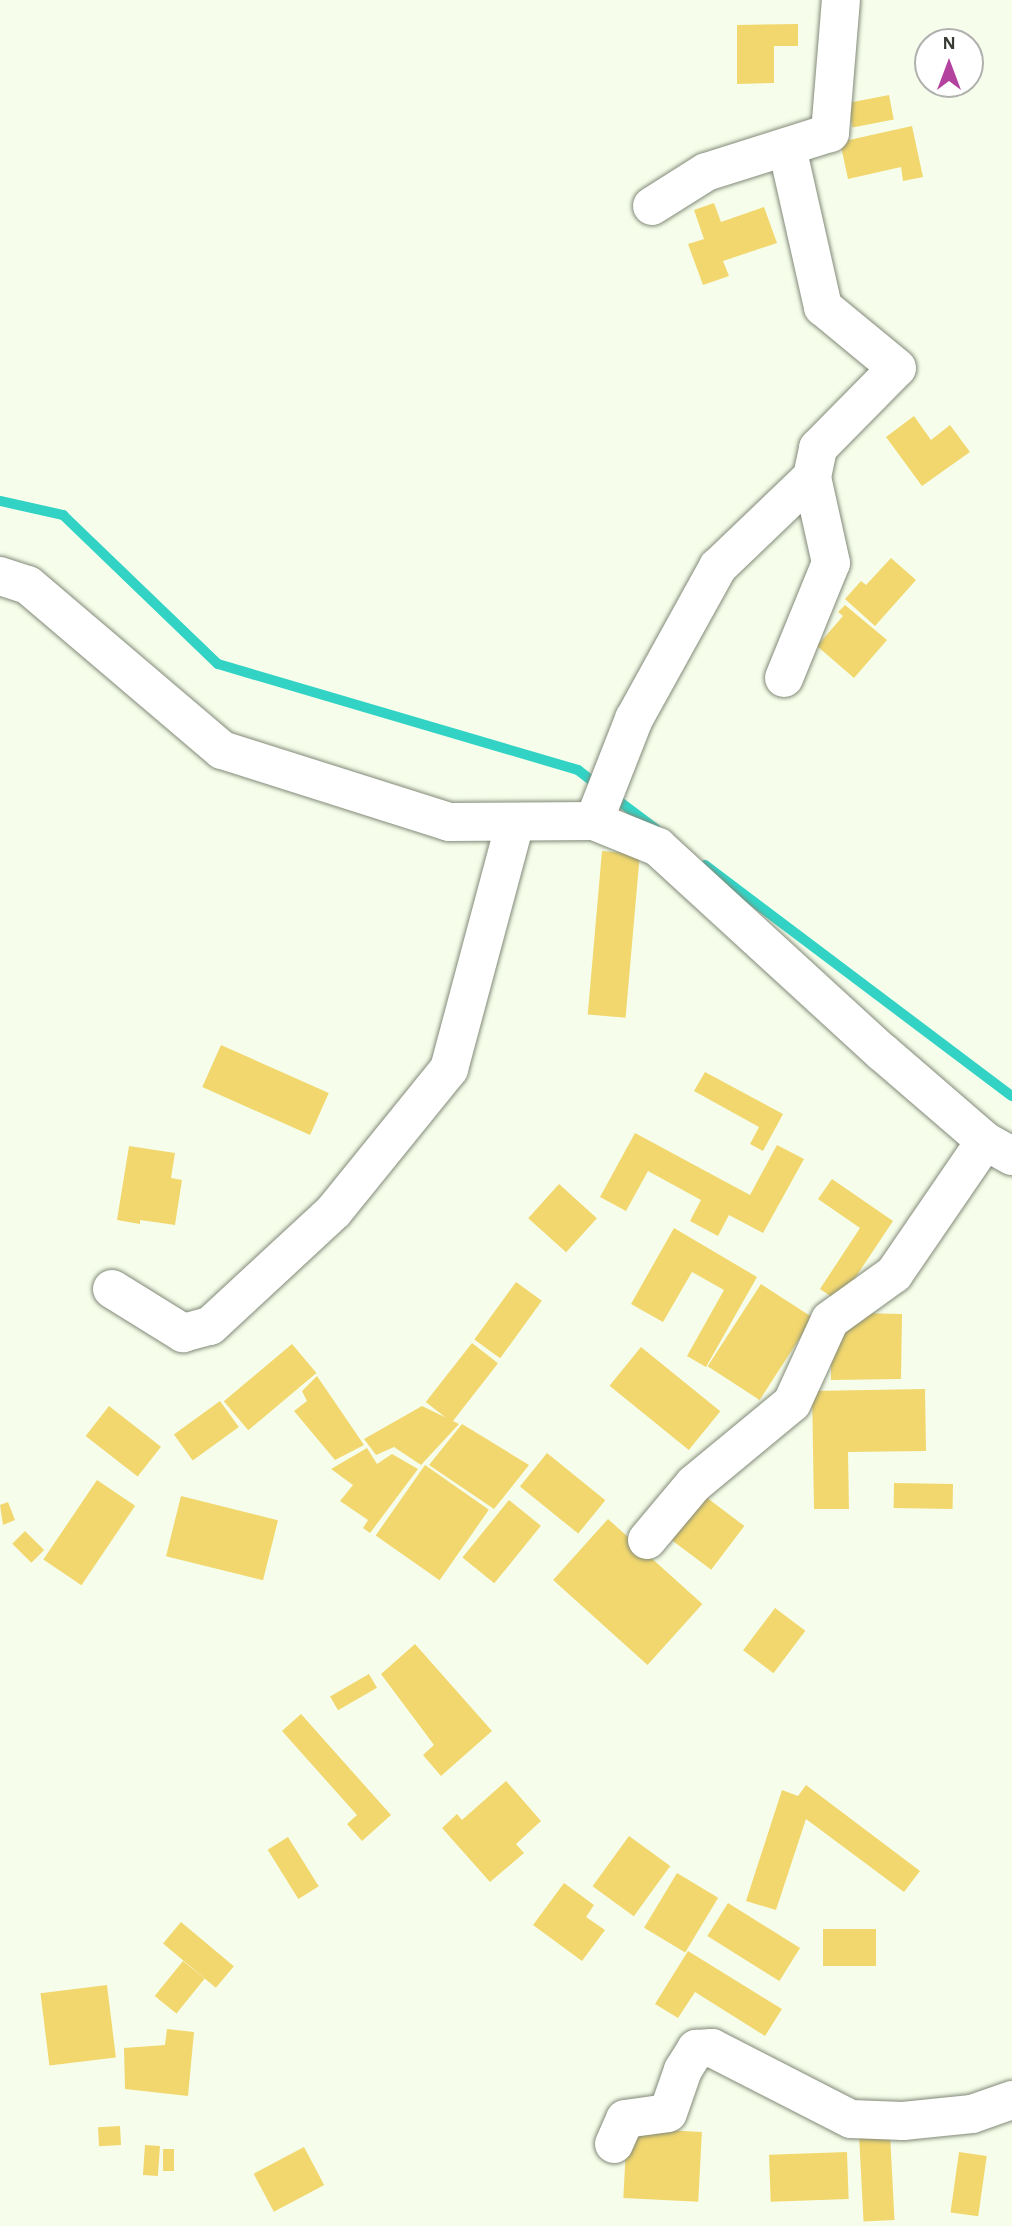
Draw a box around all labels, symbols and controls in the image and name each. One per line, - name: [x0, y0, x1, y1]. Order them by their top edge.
- north arrow: [914, 28, 984, 98]
- text: N: [942, 34, 956, 53]

